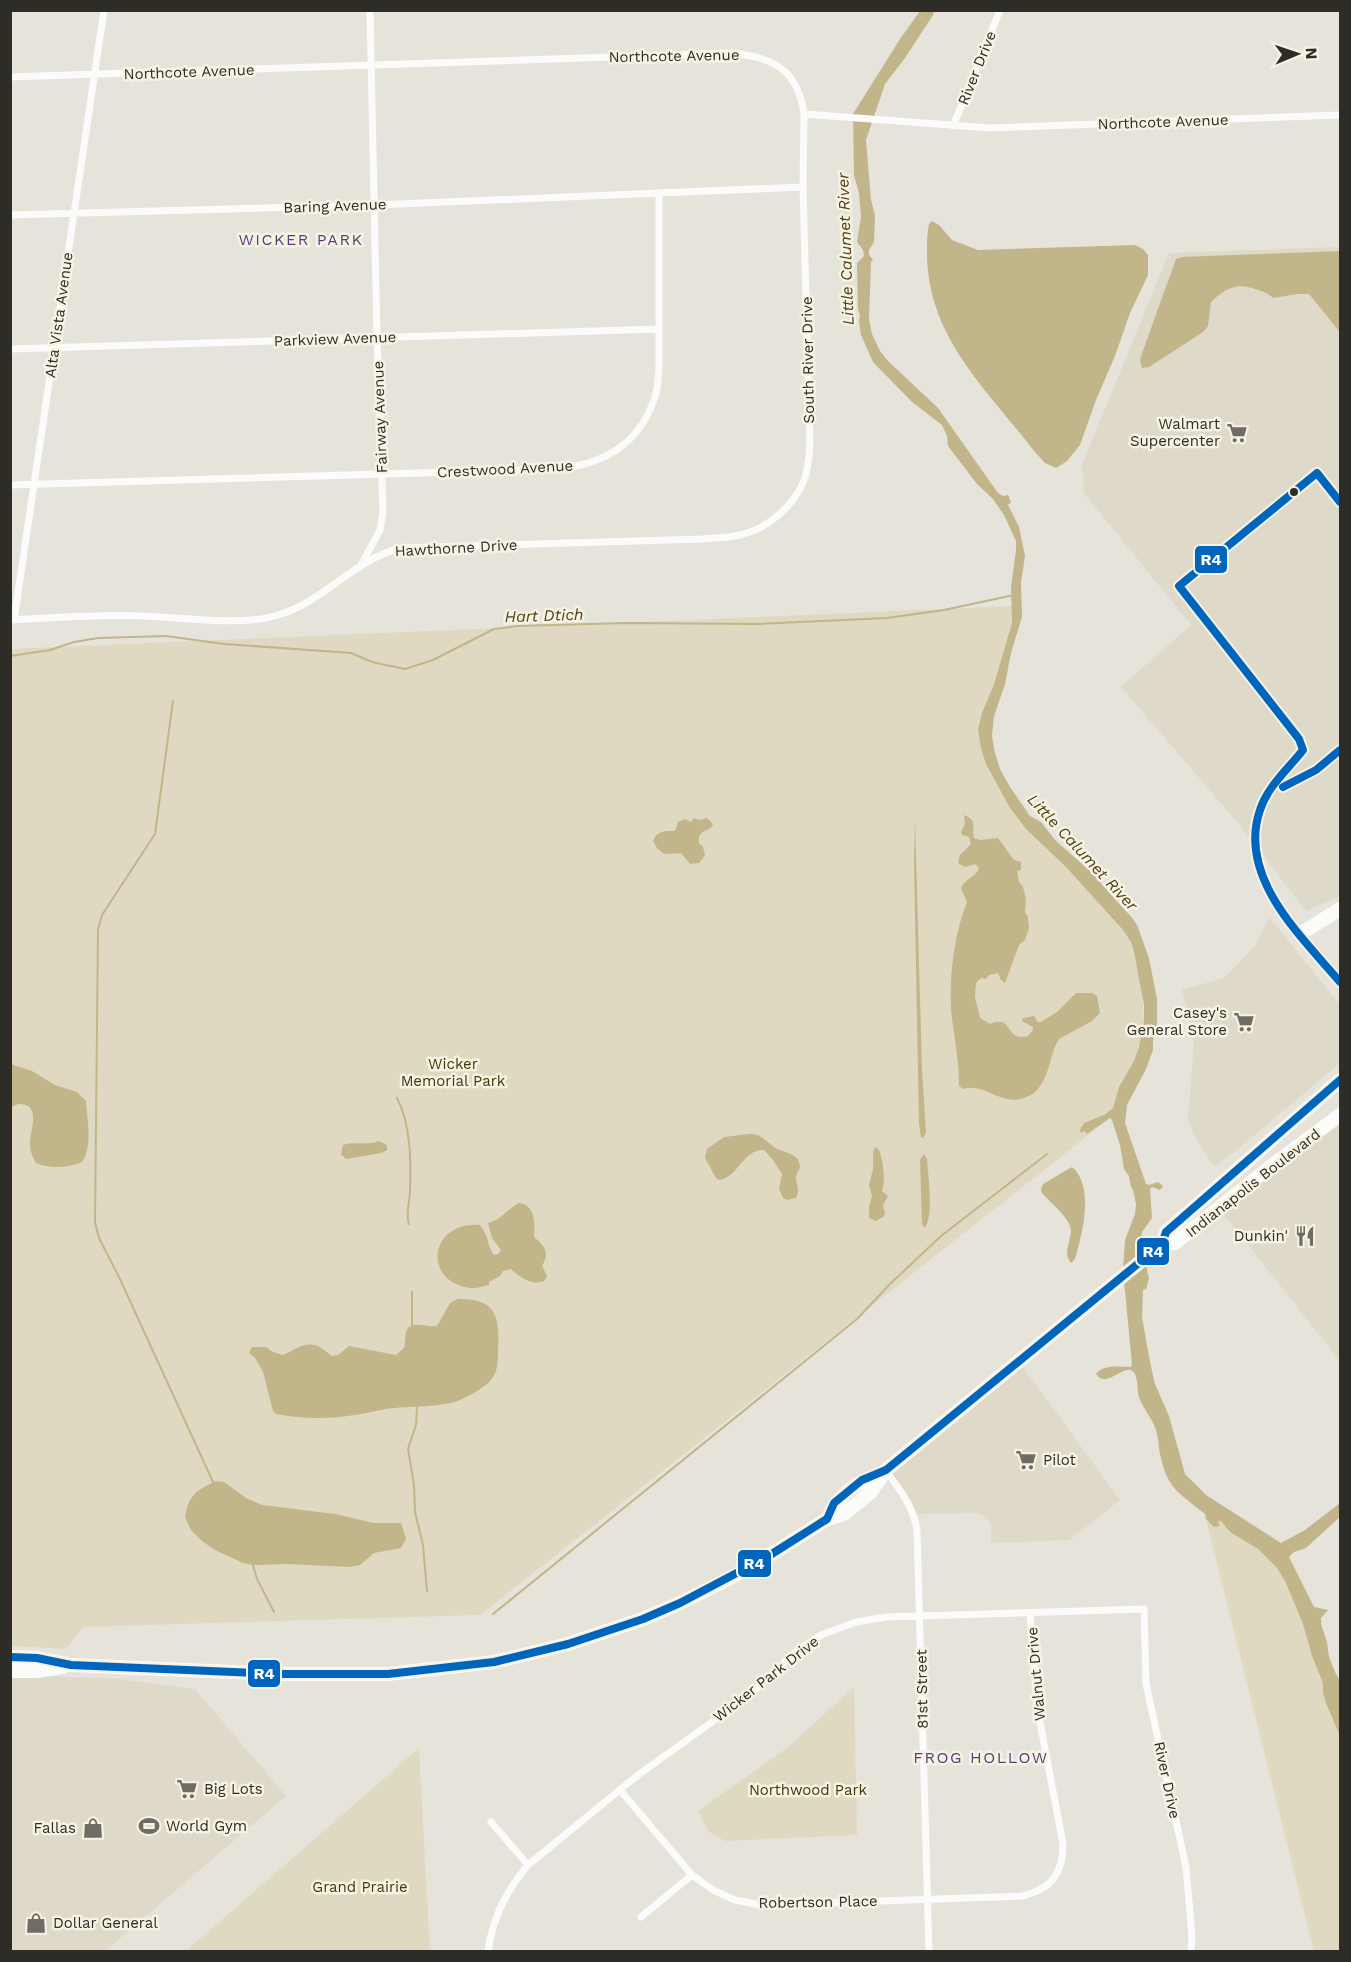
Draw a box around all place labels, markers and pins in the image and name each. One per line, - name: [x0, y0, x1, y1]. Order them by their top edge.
- place label: Walmart Supercenter: [1130, 415, 1221, 450]
- supermarket icon: Walmart Supercenter: [1225, 421, 1249, 445]
- unlabelled marker: [1288, 486, 1300, 498]
- place label: Casey's General Store: [1127, 1004, 1227, 1039]
- supermarket icon: Casey's General Store: [1232, 1010, 1256, 1034]
- restaurant icon: Dunkin': [1293, 1224, 1317, 1248]
- place label: Dunkin': [1234, 1227, 1288, 1245]
- supermarket icon: Pilot: [1014, 1448, 1038, 1472]
- place label: Pilot: [1043, 1451, 1077, 1469]
- supermarket icon: Big Lots: [175, 1777, 199, 1801]
- place label: Big Lots: [204, 1780, 263, 1798]
- sports icon: World Gym: [137, 1814, 161, 1838]
- shop icon: Fallas: [81, 1816, 105, 1840]
- place label: World Gym: [166, 1817, 247, 1835]
- place label: Fallas: [34, 1819, 76, 1837]
- shop icon: Dollar General: [24, 1911, 48, 1935]
- place label: Dollar General: [53, 1914, 158, 1932]

